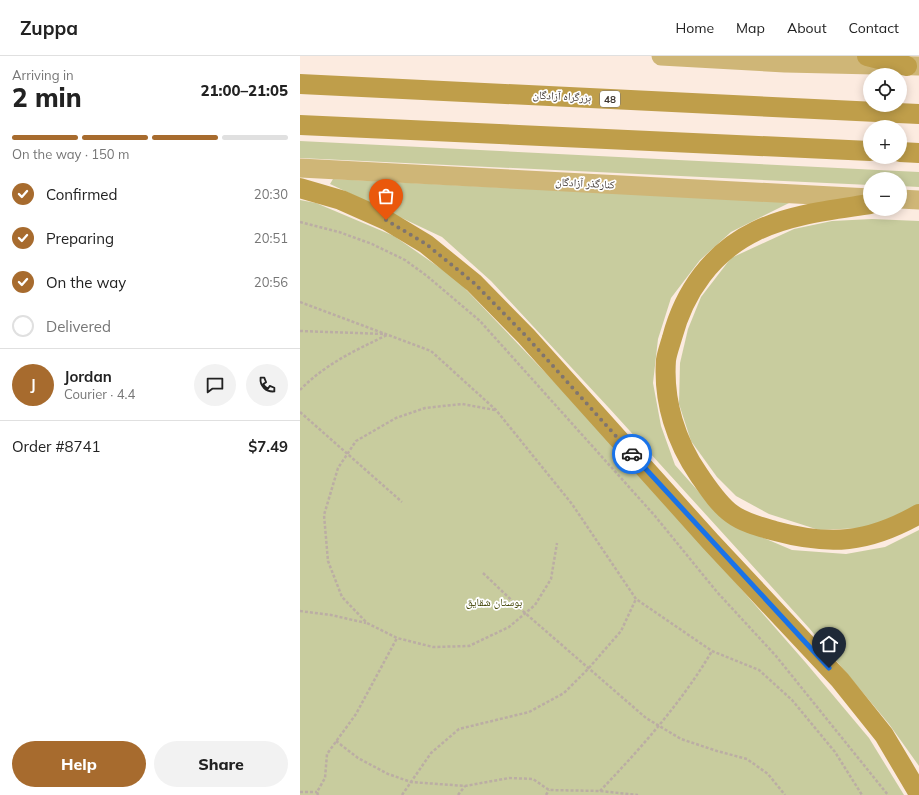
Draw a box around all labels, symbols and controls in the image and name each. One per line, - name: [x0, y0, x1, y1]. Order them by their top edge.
- text: Zuppa: [20, 16, 78, 40]
- text: Home: [675, 19, 714, 37]
- text: Map: [736, 19, 765, 37]
- text: About: [787, 19, 827, 37]
- text: Contact: [849, 19, 899, 37]
- text: Arriving in: [12, 67, 74, 83]
- map controls: [863, 68, 907, 216]
- button: locate: [863, 68, 907, 112]
- text: 2 min: [12, 81, 82, 114]
- text: 21:00–21:05: [201, 81, 288, 100]
- street label: بزرگراه آزادگان: [532, 87, 592, 105]
- road number: 48: [600, 91, 620, 107]
- button: +: [863, 120, 907, 164]
- text: On the way · 150 m: [12, 146, 129, 162]
- button: −: [863, 172, 907, 216]
- street label: کنارگذر آزادگان: [555, 174, 616, 192]
- pin: [369, 179, 403, 220]
- icon: check: [12, 183, 34, 205]
- text: Confirmed: [46, 185, 117, 204]
- icon: bag: [375, 185, 397, 207]
- text: 20:30: [254, 186, 288, 202]
- icon: check: [12, 227, 34, 249]
- text: Preparing: [46, 229, 114, 248]
- text: 20:51: [254, 230, 288, 246]
- icon: check: [12, 271, 34, 293]
- text: On the way: [46, 273, 126, 292]
- text: 20:56: [254, 274, 288, 290]
- text: Delivered: [46, 317, 111, 336]
- button: chat: [194, 364, 236, 406]
- button: phone: [246, 364, 288, 406]
- text: Jordan: [64, 367, 112, 386]
- text: J: [30, 375, 36, 394]
- text: Courier · 4.4: [64, 386, 135, 402]
- courier: [612, 434, 652, 474]
- text: Order #8741: [12, 437, 100, 456]
- text: $7.49: [248, 437, 288, 456]
- icon: car: [621, 443, 643, 465]
- park label: بوستان شقایق: [466, 595, 522, 609]
- pin: [812, 627, 846, 668]
- icon: home: [818, 633, 840, 655]
- button: Help: [12, 741, 146, 787]
- button: Share: [154, 741, 288, 787]

